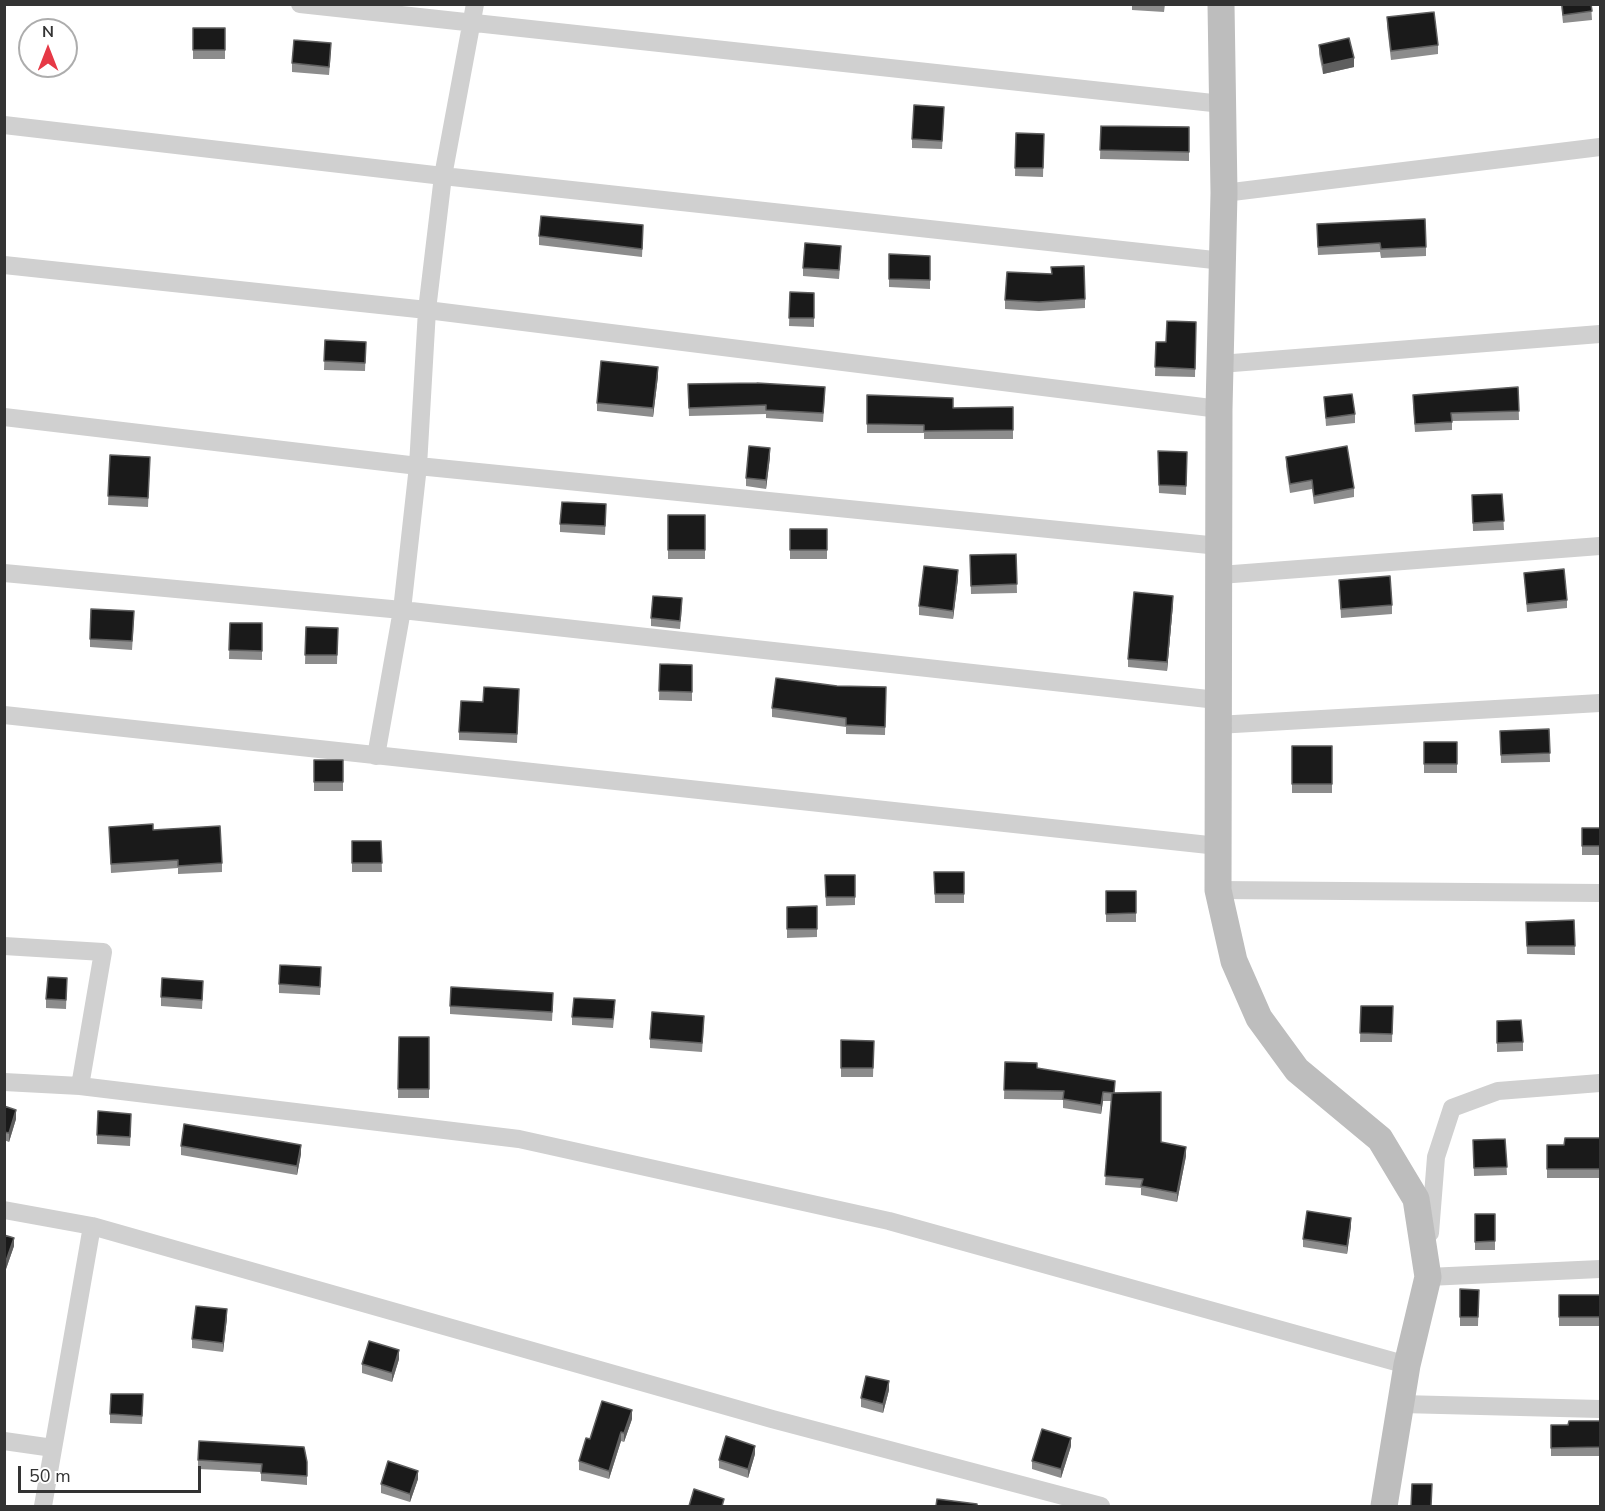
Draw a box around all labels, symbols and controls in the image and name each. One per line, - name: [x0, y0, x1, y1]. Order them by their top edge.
- north arrow: [18, 18, 78, 78]
- text: N: [42, 21, 54, 43]
- scale bar: [21, 1454, 204, 1492]
- text: 50 m: [29, 1464, 71, 1488]

